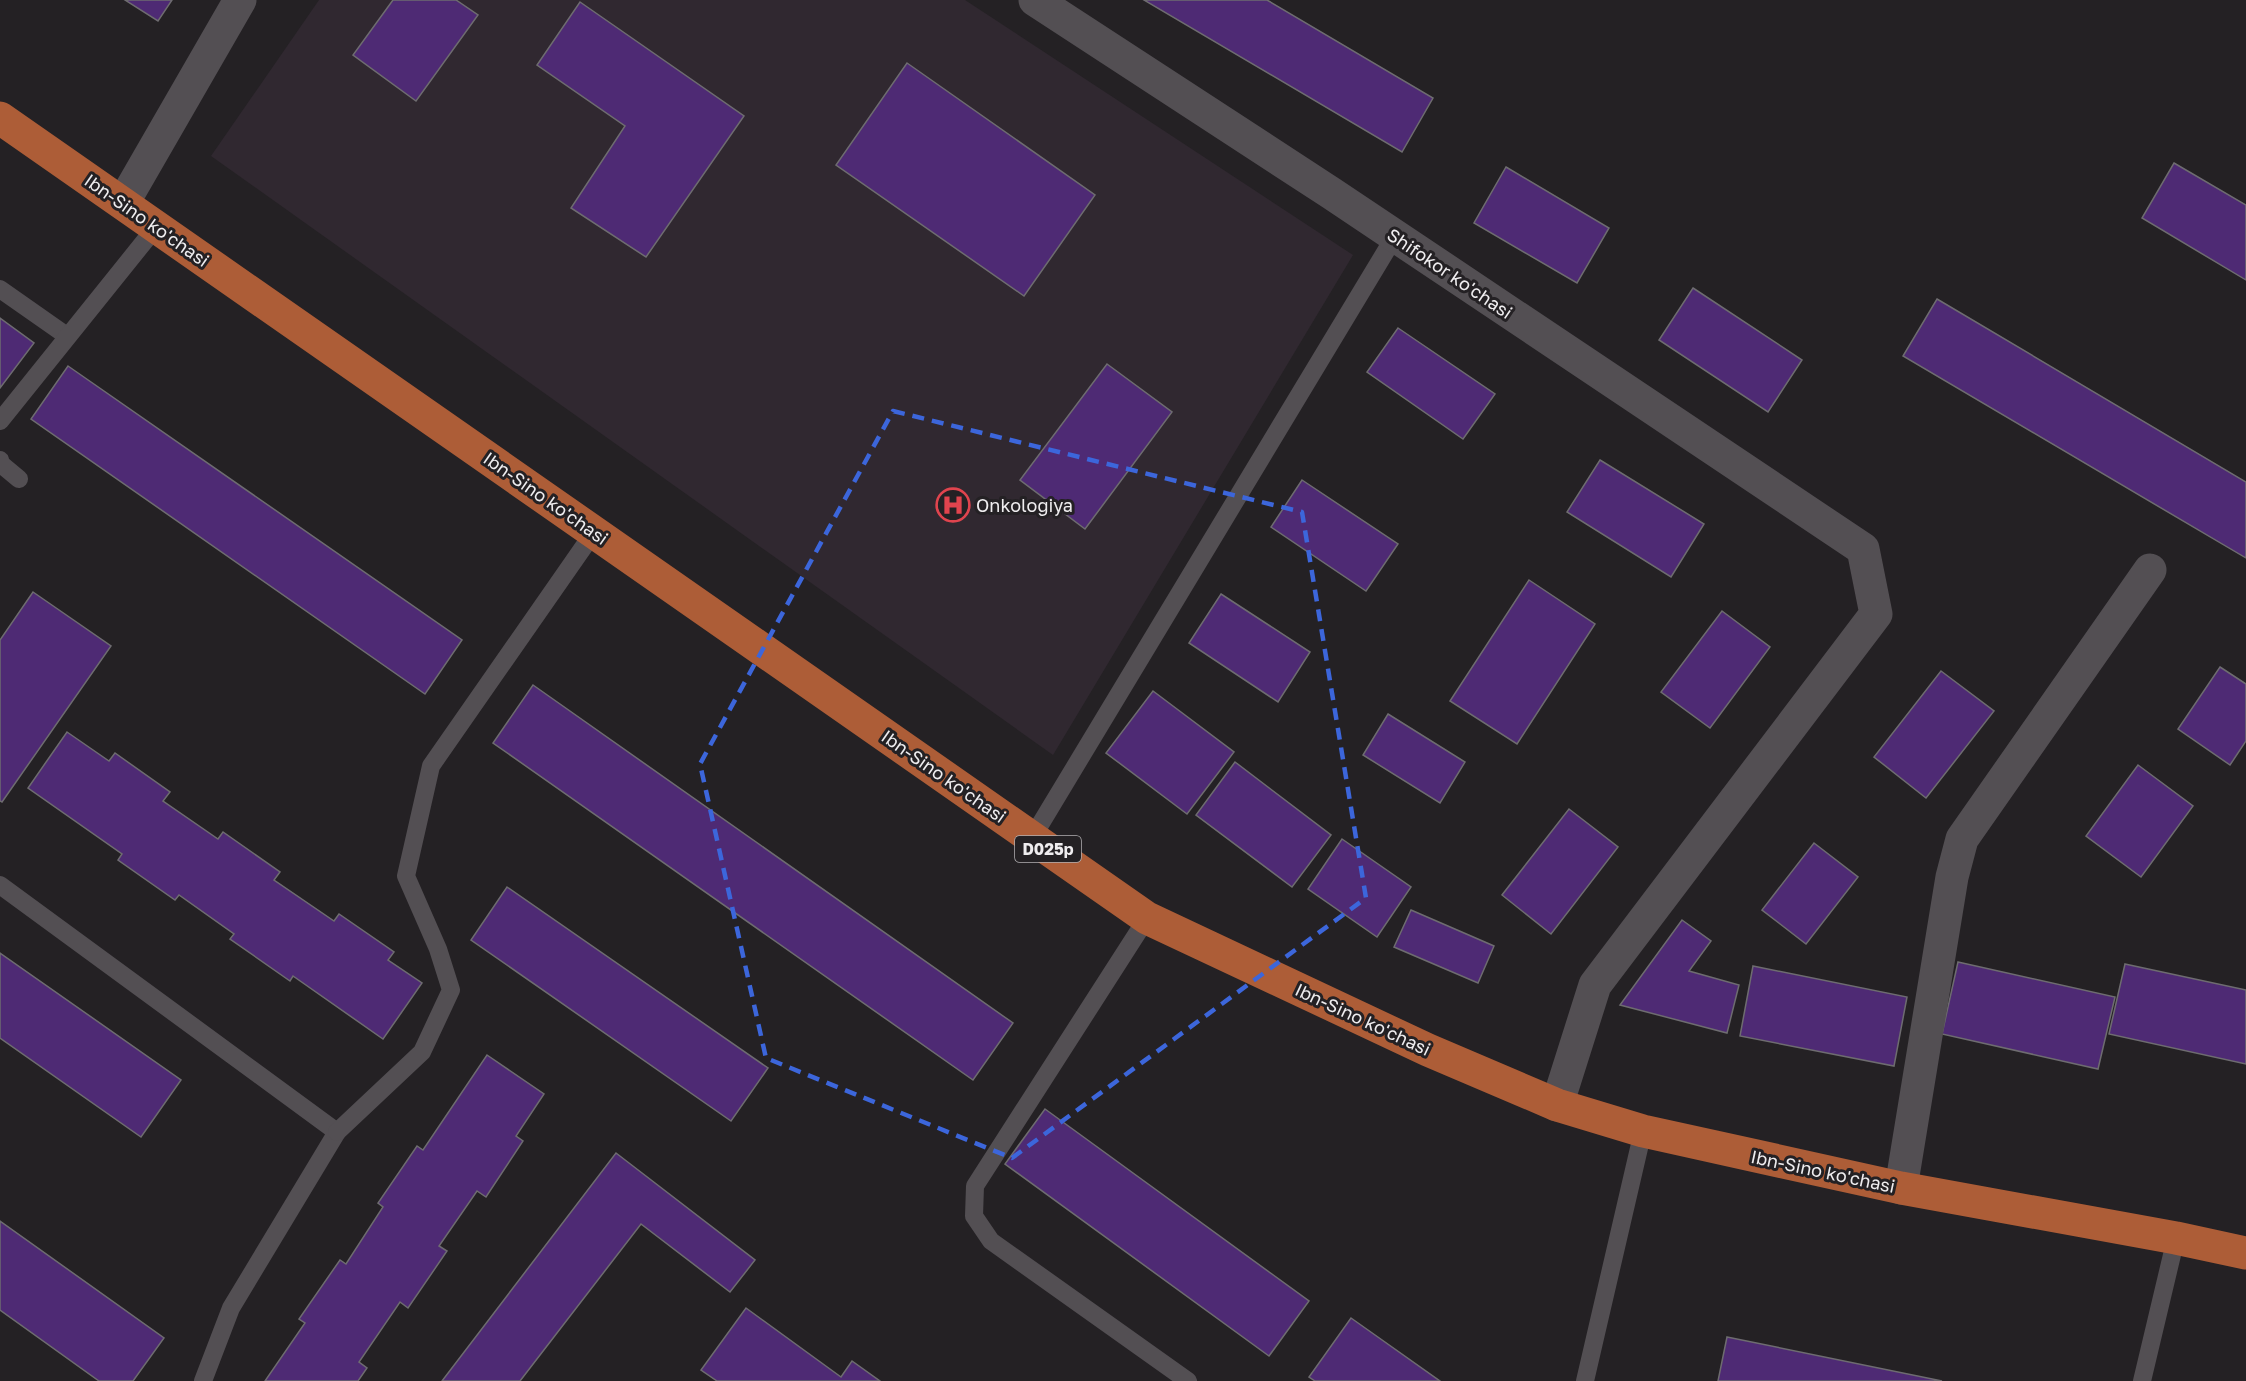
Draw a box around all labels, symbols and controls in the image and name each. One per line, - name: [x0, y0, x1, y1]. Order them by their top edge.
- street label: Ibn-Sino ko'chasi: [80, 169, 214, 271]
- street label: Shifokor ko'chasi: [1383, 223, 1517, 323]
- street label: Ibn-Sino ko'chasi: [479, 447, 613, 549]
- hospital icon: Onkologiya: [935, 487, 971, 523]
- place label: Onkologiya: [976, 494, 1073, 516]
- street label: Ibn-Sino ko'chasi: [877, 725, 1011, 827]
- road number: D025p: [1015, 836, 1081, 862]
- street label: Ibn-Sino ko'chasi: [1292, 978, 1434, 1060]
- street label: Ibn-Sino ko'chasi: [1749, 1145, 1897, 1197]

